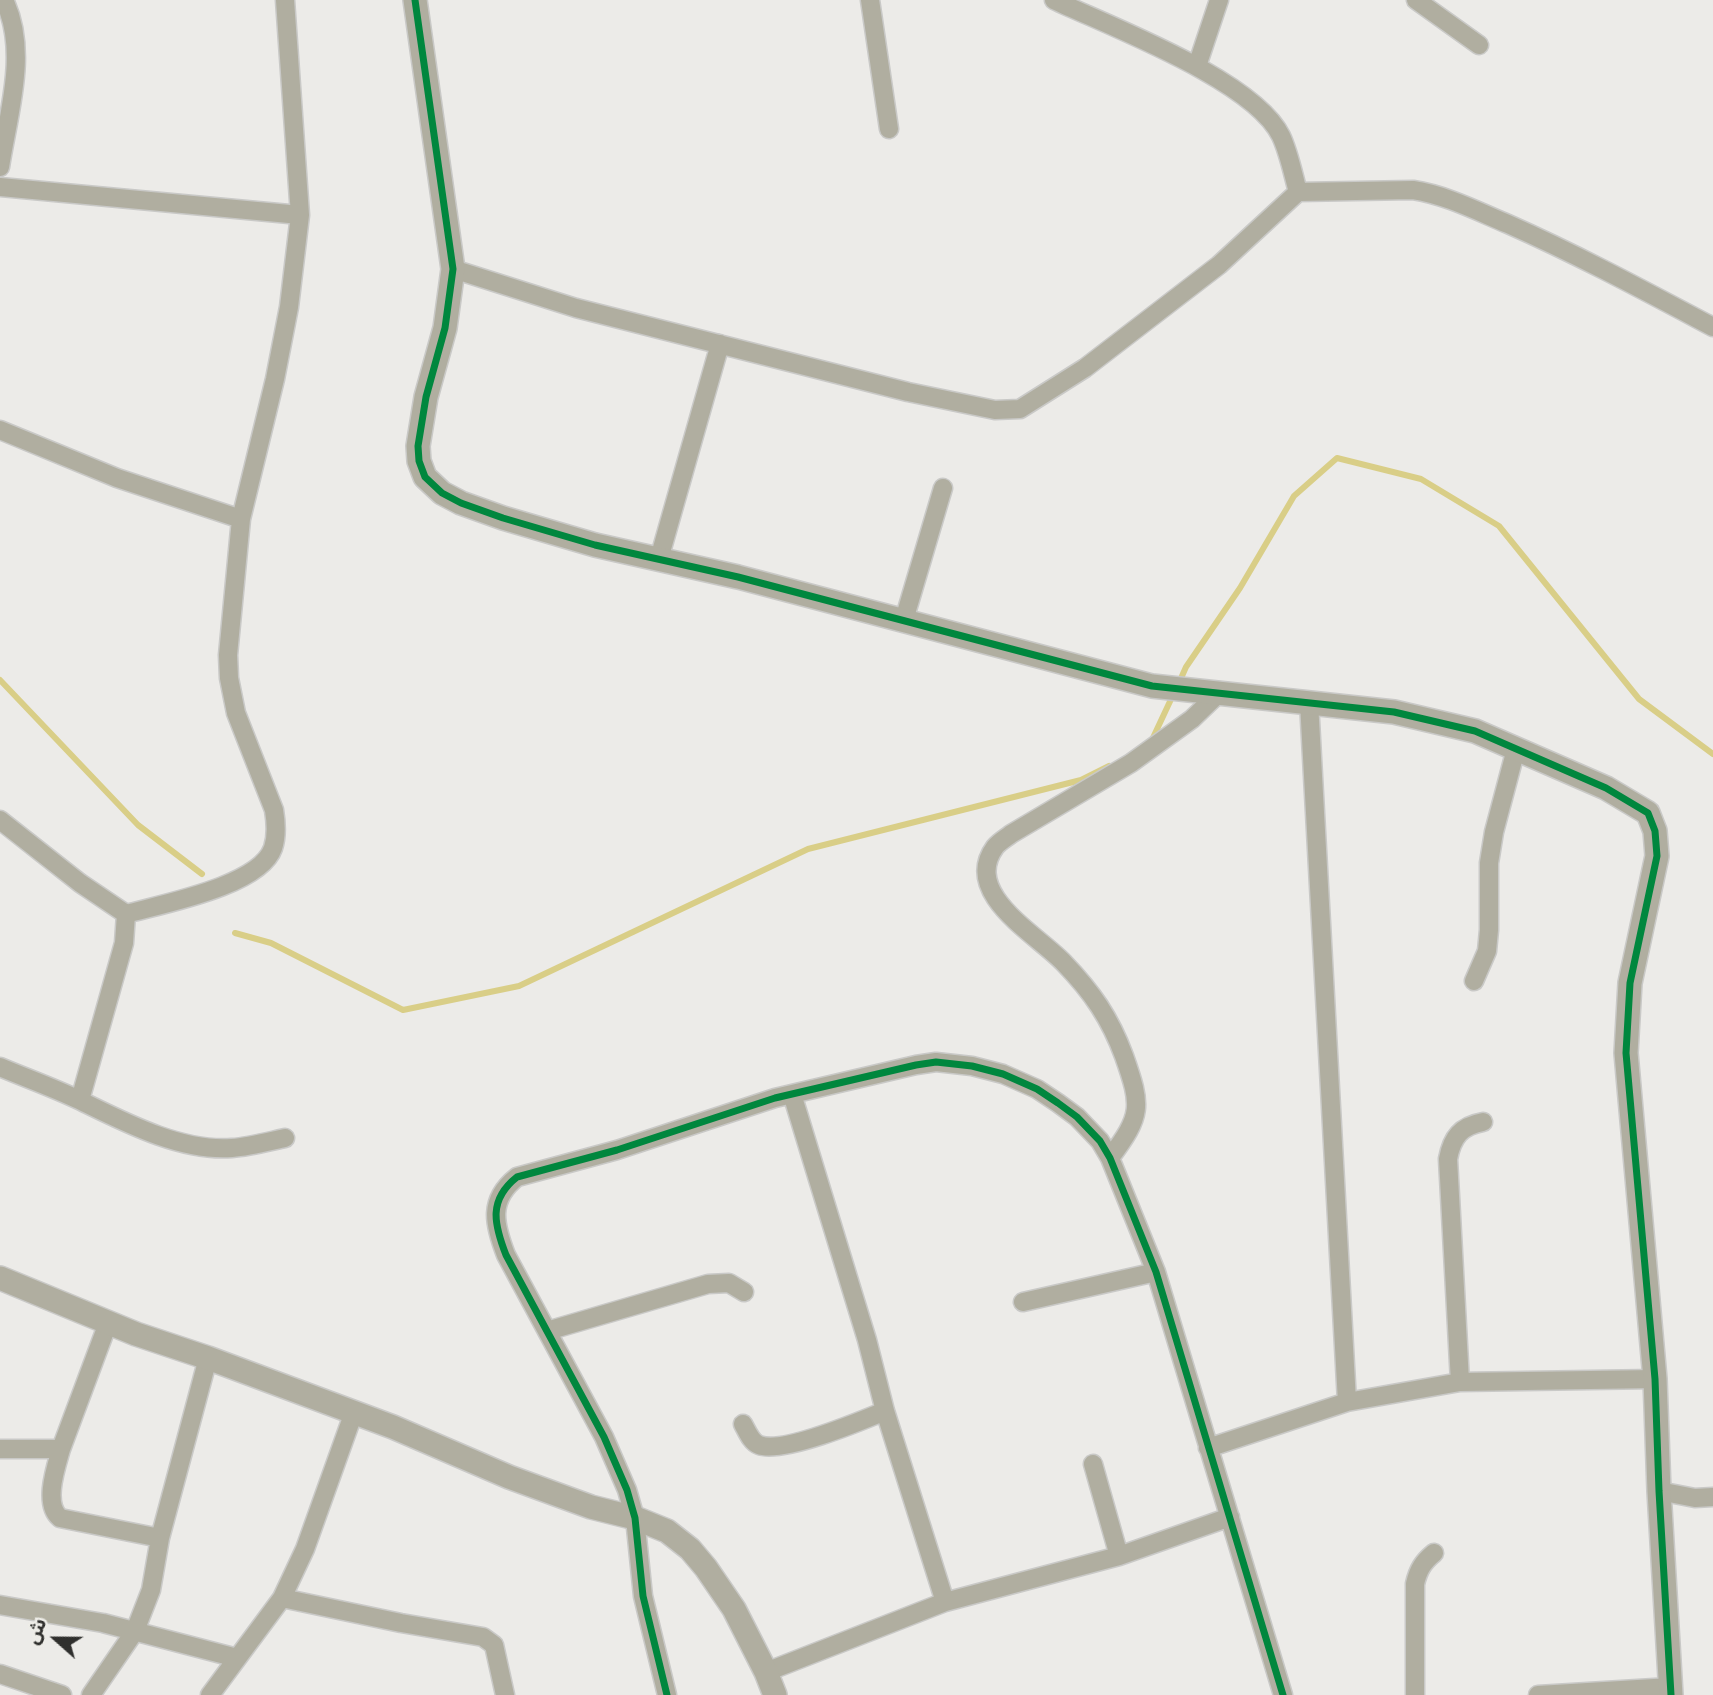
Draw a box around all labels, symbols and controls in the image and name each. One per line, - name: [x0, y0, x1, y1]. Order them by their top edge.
- north arrow: [21, 1604, 91, 1674]
- text: ش: [21, 1615, 51, 1648]

